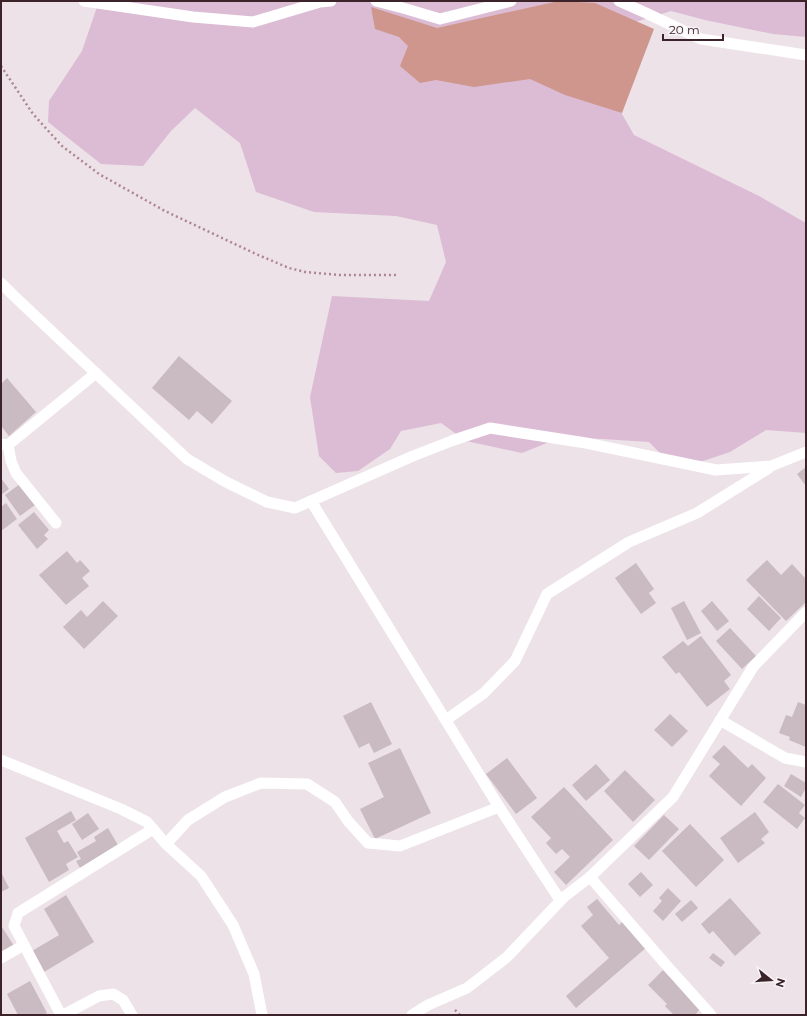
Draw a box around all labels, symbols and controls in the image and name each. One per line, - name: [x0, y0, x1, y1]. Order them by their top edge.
- scale bar: [663, 16, 723, 42]
- text: 20 m: [669, 22, 700, 37]
- north arrow: [751, 960, 791, 1000]
- text: N: [773, 977, 789, 989]

